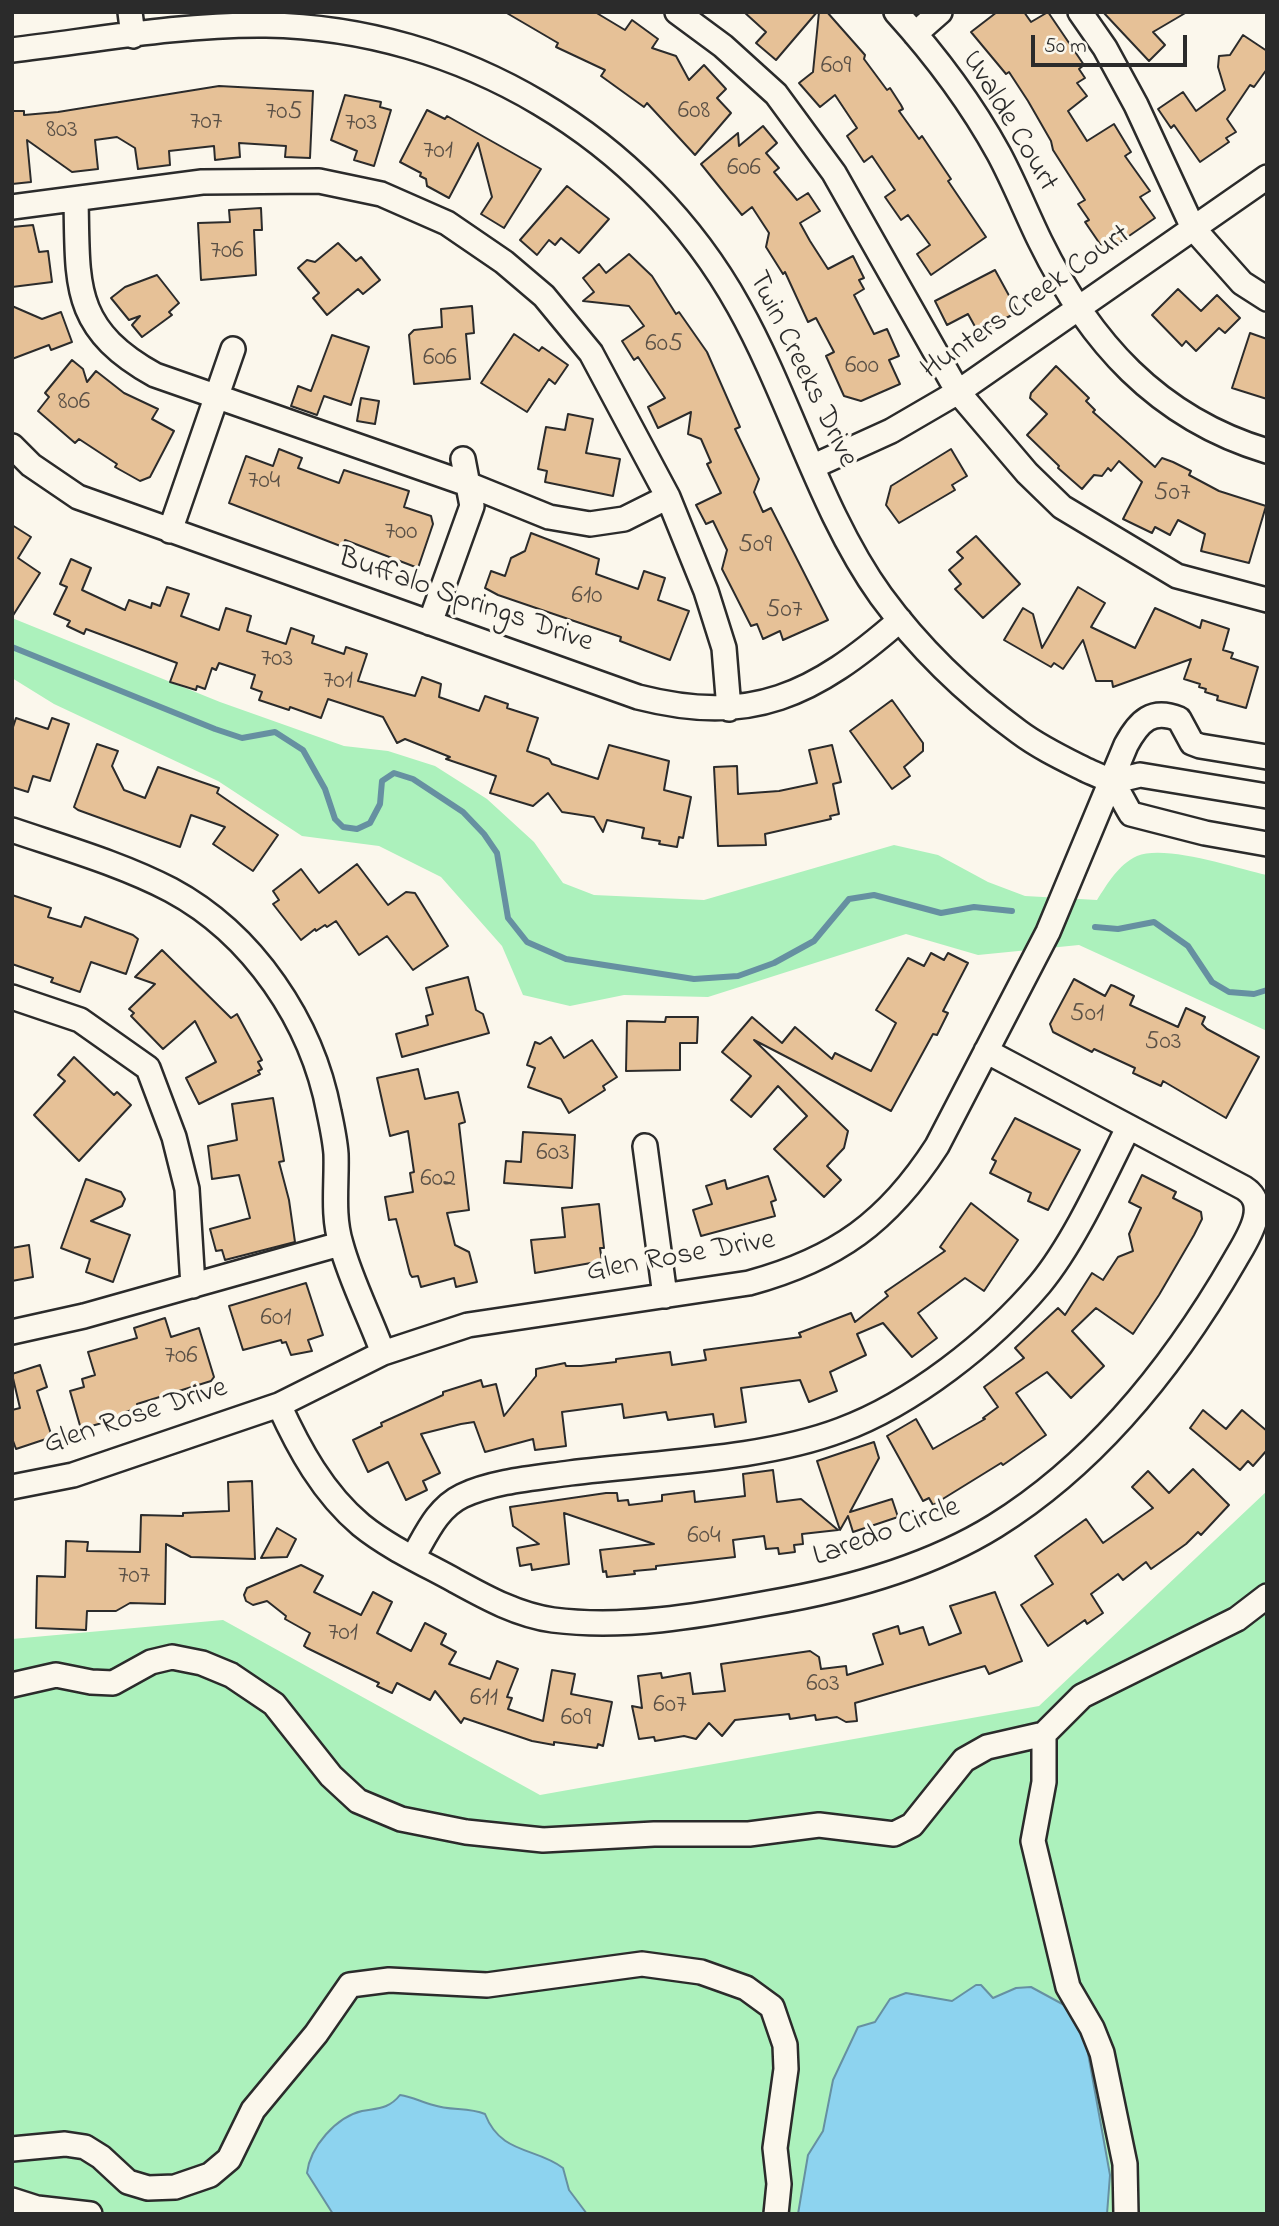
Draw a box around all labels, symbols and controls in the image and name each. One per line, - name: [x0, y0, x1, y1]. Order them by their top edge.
- scale bar: [1034, 21, 1190, 65]
- text: 50 m: [1044, 32, 1087, 62]
- street label: Uvalde Court: [952, 45, 1064, 199]
- house number: 609: [821, 52, 851, 84]
- house number: 608: [678, 97, 710, 129]
- house number: 705: [266, 98, 302, 130]
- house number: 707: [190, 108, 222, 140]
- house number: 703: [345, 109, 377, 141]
- house number: 803: [46, 116, 78, 148]
- house number: 701: [423, 137, 453, 169]
- house number: 606: [727, 154, 761, 186]
- street label: Hunters Creek Court: [916, 219, 1138, 389]
- house number: 706: [210, 237, 244, 269]
- street label: Twin Creeks Drive: [738, 266, 864, 474]
- house number: 605: [645, 330, 683, 362]
- house number: 606: [423, 344, 457, 376]
- house number: 600: [845, 352, 879, 384]
- house number: 806: [58, 388, 90, 420]
- house number: 704: [248, 467, 280, 499]
- house number: 507: [1154, 479, 1190, 511]
- house number: 700: [384, 518, 418, 550]
- house number: 509: [738, 531, 772, 563]
- street label: Buffalo Springs Drive: [333, 541, 597, 663]
- house number: 610: [572, 582, 602, 614]
- house number: 507: [766, 596, 802, 628]
- house number: 703: [261, 645, 293, 677]
- house number: 701: [323, 667, 353, 699]
- house number: 501: [1070, 1000, 1104, 1032]
- house number: 503: [1145, 1028, 1181, 1060]
- house number: 603: [536, 1139, 570, 1171]
- house number: 602: [420, 1165, 456, 1197]
- street label: Glen Rose Drive: [584, 1224, 778, 1292]
- house number: 601: [261, 1304, 291, 1336]
- house number: 706: [164, 1342, 198, 1374]
- street label: Glen Rose Drive: [40, 1371, 232, 1465]
- street label: Laredo Circle: [809, 1491, 965, 1577]
- house number: 604: [687, 1522, 721, 1554]
- house number: 707: [118, 1562, 150, 1594]
- house number: 701: [328, 1619, 358, 1651]
- house number: 603: [806, 1670, 840, 1702]
- house number: 611: [470, 1684, 498, 1716]
- house number: 607: [653, 1691, 687, 1723]
- house number: 609: [561, 1704, 591, 1736]

